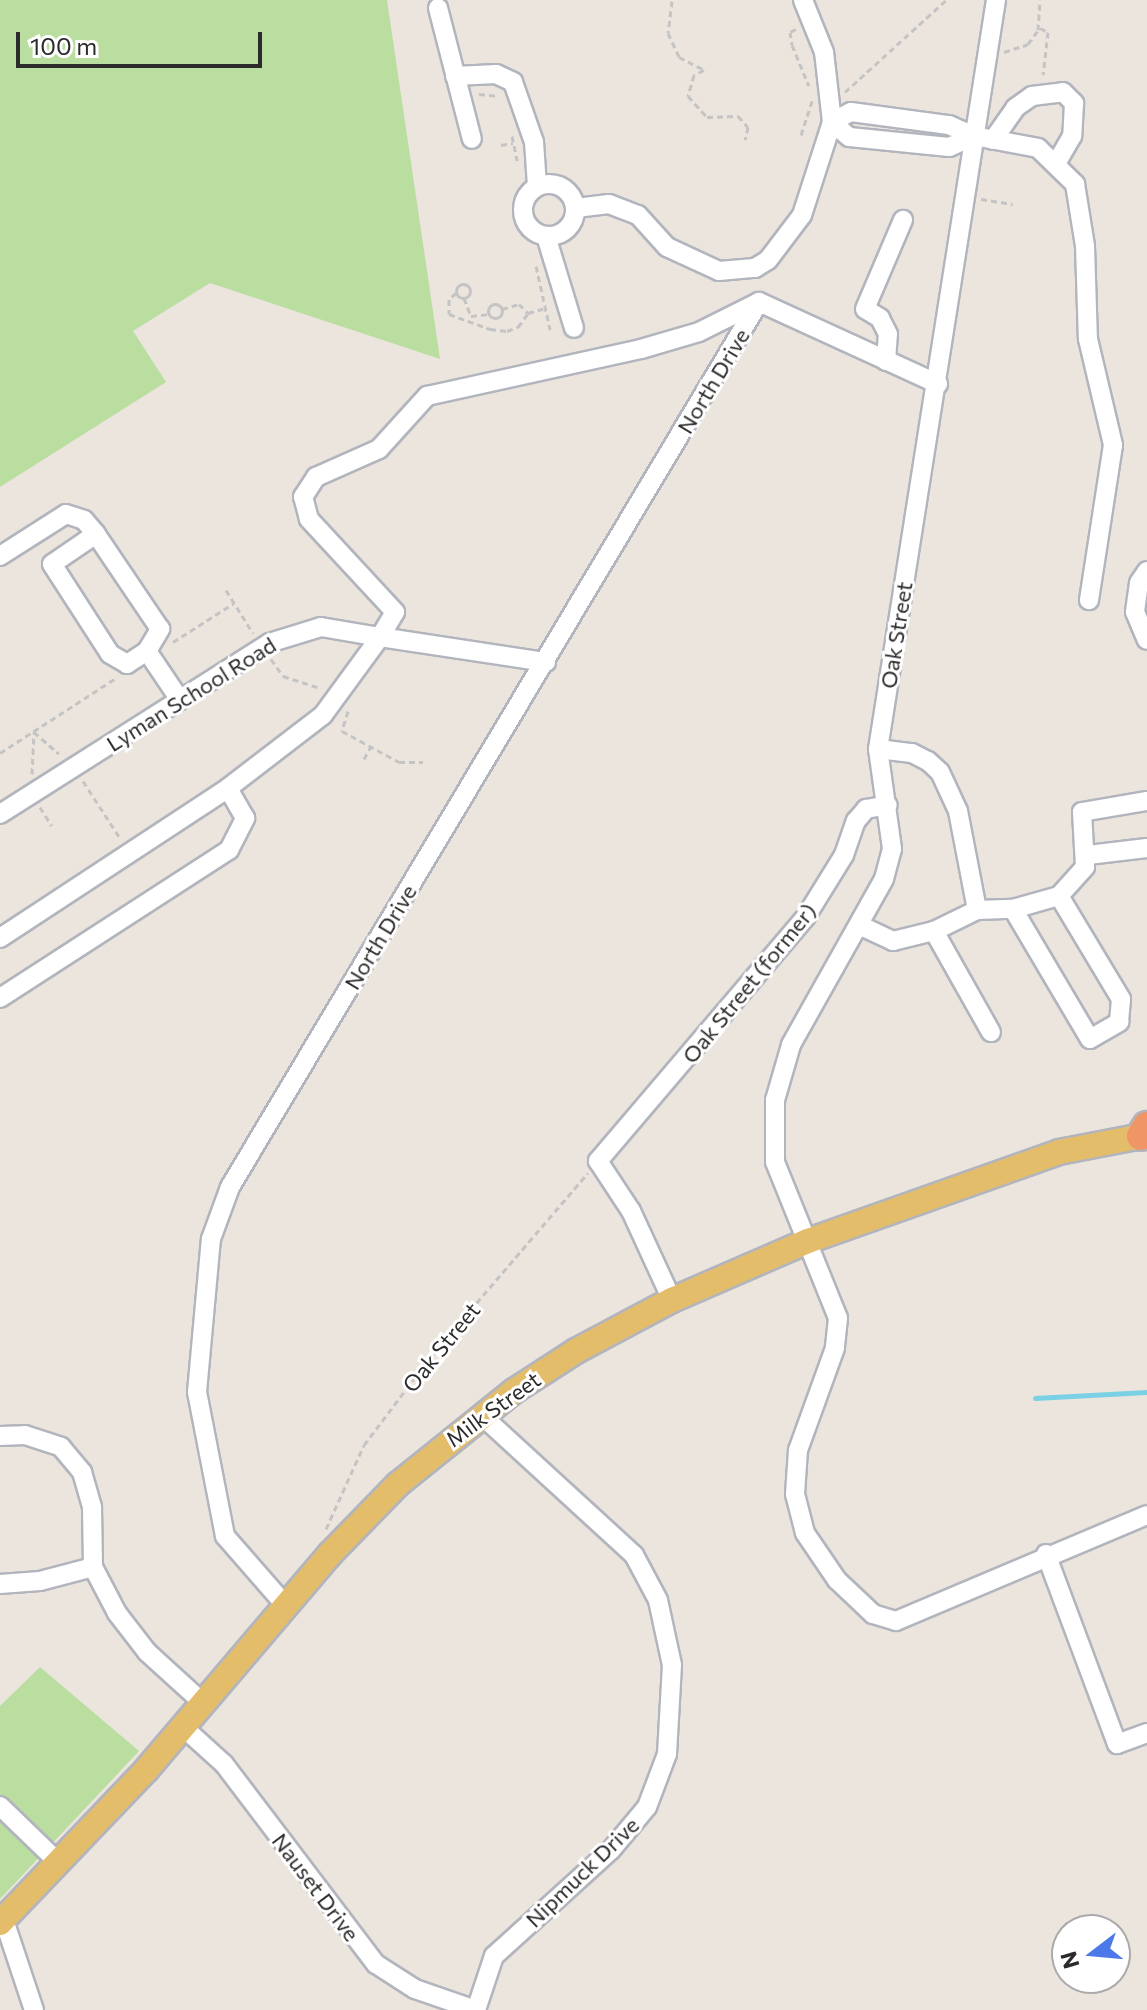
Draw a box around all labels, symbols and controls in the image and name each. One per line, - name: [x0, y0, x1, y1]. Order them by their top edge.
- scale bar: [20, 16, 266, 66]
- text: 100 m: [30, 31, 97, 60]
- street label: North Drive: [671, 324, 755, 438]
- street label: Oak Street: [875, 580, 917, 690]
- street label: Lyman School Road: [101, 631, 281, 757]
- street label: North Drive: [338, 880, 422, 994]
- street label: Oak Street (former): [676, 898, 822, 1068]
- street label: Oak Street: [397, 1297, 485, 1397]
- street label: Milk Street: [440, 1366, 546, 1452]
- street label: Nipmuck Drive: [520, 1811, 644, 1933]
- street label: Nauset Drive: [267, 1828, 365, 1946]
- north arrow: [1051, 1914, 1131, 1994]
- text: N: [1054, 1949, 1085, 1972]

